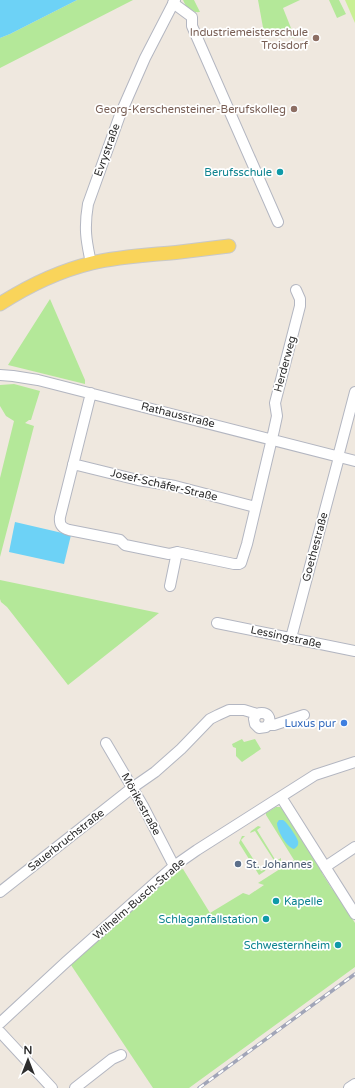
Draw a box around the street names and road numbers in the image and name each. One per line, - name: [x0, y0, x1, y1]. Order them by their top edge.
- street label: Evrystraße: [91, 122, 123, 178]
- street label: Herderweg: [271, 334, 299, 394]
- street label: Rathausstraße: [140, 400, 216, 430]
- street label: Josef-Schäfer-Straße: [109, 466, 219, 504]
- street label: Goethestraße: [300, 511, 330, 583]
- street label: Lessingstraße: [249, 623, 323, 651]
- street label: Mörikestraße: [119, 771, 163, 837]
- street label: Sauerbruchstraße: [25, 806, 107, 874]
- street label: Wilhelm-Busch-Straße: [91, 856, 187, 942]

